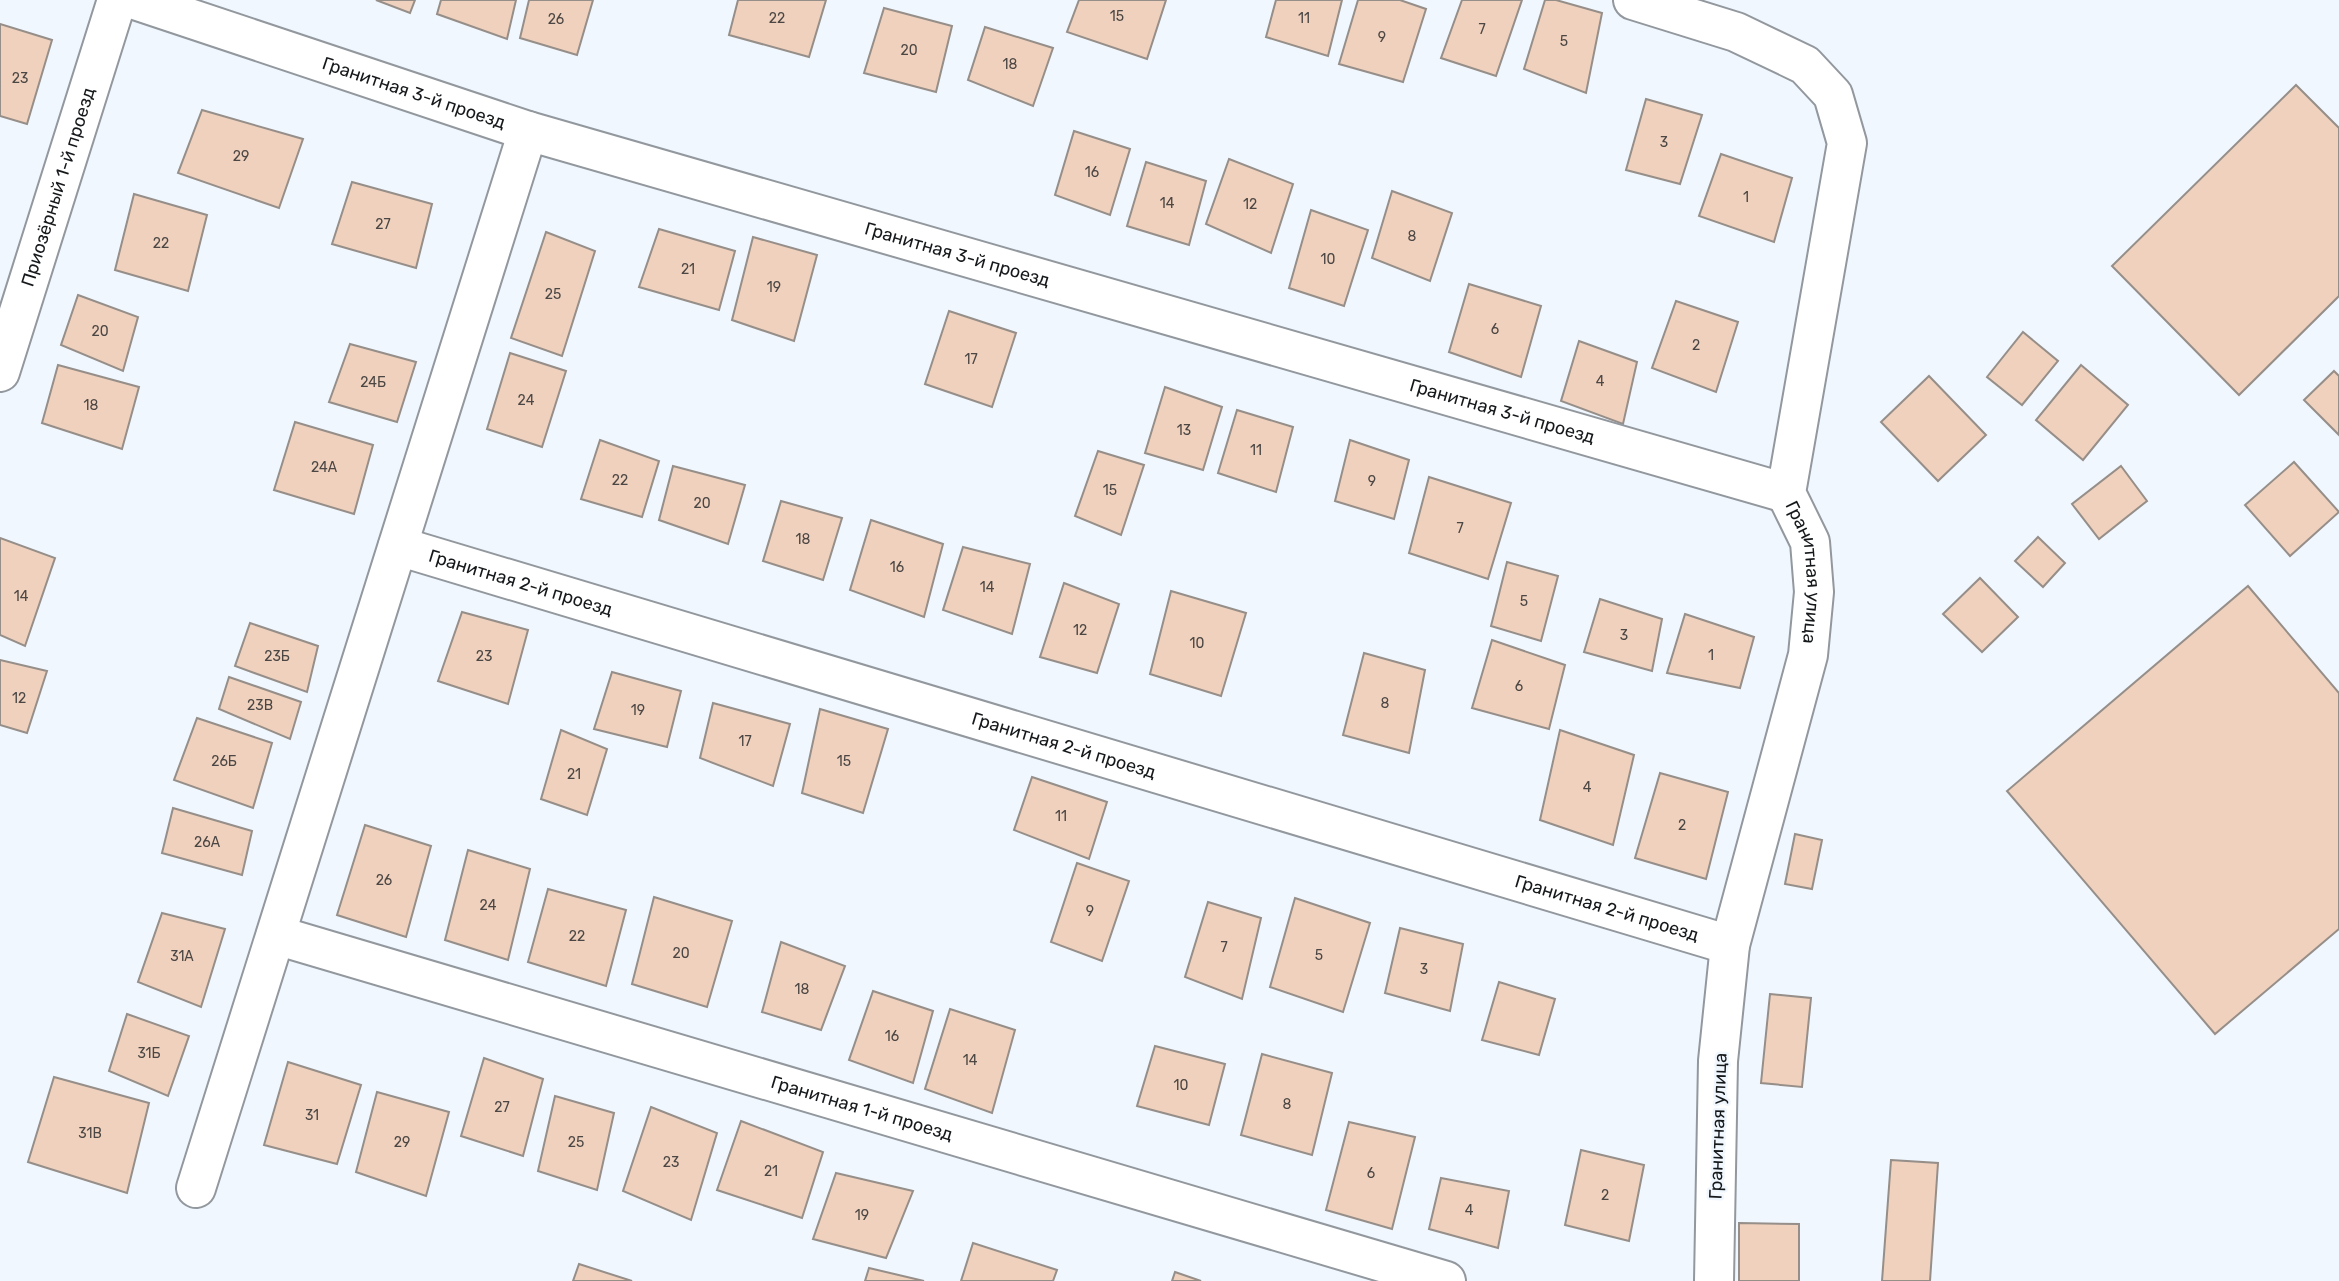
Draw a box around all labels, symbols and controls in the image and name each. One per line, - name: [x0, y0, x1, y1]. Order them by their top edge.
- house number: 15: [1110, 8, 1124, 25]
- house number: 22: [769, 10, 785, 27]
- house number: 11: [1298, 10, 1310, 27]
- house number: 26: [548, 11, 564, 28]
- house number: 7: [1478, 21, 1486, 38]
- house number: 9: [1378, 29, 1386, 46]
- house number: 5: [1560, 33, 1568, 50]
- house number: 20: [900, 42, 918, 59]
- street label: Гранитная 3-й проезд: [320, 52, 508, 134]
- house number: 18: [1003, 56, 1018, 73]
- house number: 23: [12, 70, 28, 87]
- street label: Приозёрный 1-й проезд: [17, 84, 100, 289]
- house number: 3: [1660, 134, 1668, 151]
- house number: 29: [233, 148, 249, 165]
- house number: 16: [1085, 164, 1099, 181]
- house number: 1: [1743, 189, 1749, 206]
- house number: 14: [1160, 195, 1175, 212]
- house number: 12: [1243, 196, 1257, 213]
- house number: 27: [375, 216, 391, 233]
- street label: Гранитная 3-й проезд: [862, 217, 1053, 292]
- house number: 8: [1408, 228, 1417, 245]
- house number: 22: [153, 235, 169, 252]
- house number: 10: [1321, 251, 1336, 268]
- house number: 21: [681, 261, 695, 278]
- house number: 19: [767, 279, 781, 296]
- house number: 25: [545, 286, 561, 303]
- house number: 6: [1491, 321, 1499, 338]
- house number: 20: [91, 323, 109, 340]
- house number: 2: [1692, 337, 1700, 354]
- house number: 17: [964, 351, 978, 368]
- house number: 4: [1596, 373, 1605, 390]
- house number: 24Б: [360, 374, 386, 391]
- street label: Гранитная 3-й проезд: [1407, 374, 1598, 448]
- house number: 24: [518, 392, 535, 409]
- house number: 18: [84, 397, 99, 414]
- house number: 13: [1177, 422, 1191, 439]
- house number: 11: [1250, 442, 1262, 459]
- house number: 24А: [311, 459, 338, 476]
- house number: 22: [612, 472, 628, 489]
- house number: 9: [1368, 473, 1376, 490]
- house number: 15: [1103, 482, 1117, 499]
- house number: 20: [693, 495, 711, 512]
- street label: Гранитная улица: [1781, 497, 1825, 645]
- house number: 7: [1456, 520, 1464, 537]
- house number: 18: [796, 531, 811, 548]
- street label: Гранитная 2-й проезд: [426, 545, 615, 621]
- house number: 16: [890, 559, 904, 576]
- house number: 14: [980, 579, 995, 596]
- house number: 14: [14, 588, 29, 605]
- house number: 5: [1520, 593, 1528, 610]
- house number: 12: [1073, 622, 1087, 639]
- house number: 3: [1620, 627, 1628, 644]
- house number: 10: [1190, 635, 1205, 652]
- house number: 1: [1708, 647, 1714, 664]
- house number: 23Б: [264, 648, 290, 665]
- house number: 23: [476, 648, 492, 665]
- house number: 6: [1515, 678, 1523, 695]
- house number: 12: [12, 690, 26, 707]
- house number: 8: [1381, 695, 1390, 712]
- house number: 23В: [247, 697, 273, 714]
- house number: 19: [631, 702, 645, 719]
- street label: Гранитная 2-й проезд: [969, 707, 1159, 783]
- house number: 17: [738, 733, 752, 750]
- house number: 26Б: [211, 753, 237, 770]
- house number: 15: [837, 753, 851, 770]
- house number: 21: [567, 766, 581, 783]
- house number: 4: [1583, 779, 1592, 796]
- house number: 11: [1055, 808, 1067, 825]
- house number: 2: [1678, 817, 1686, 834]
- house number: 26А: [194, 834, 221, 851]
- street label: Гранитная 2-й проезд: [1512, 870, 1702, 946]
- house number: 26: [376, 872, 392, 889]
- house number: 24: [480, 897, 497, 914]
- house number: 9: [1086, 903, 1094, 920]
- house number: 22: [569, 928, 585, 945]
- house number: 7: [1220, 939, 1228, 956]
- house number: 20: [672, 945, 690, 962]
- house number: 5: [1315, 947, 1323, 964]
- house number: 31А: [170, 948, 194, 965]
- house number: 3: [1420, 961, 1428, 978]
- house number: 18: [795, 981, 810, 998]
- house number: 16: [885, 1028, 899, 1045]
- house number: 31Б: [137, 1045, 161, 1062]
- house number: 14: [963, 1052, 978, 1069]
- street label: Гранитная улица: [1704, 1052, 1732, 1200]
- street label: Гранитная 1-й проезд: [768, 1071, 956, 1146]
- house number: 10: [1174, 1077, 1189, 1094]
- house number: 8: [1283, 1096, 1292, 1113]
- house number: 27: [494, 1099, 510, 1116]
- house number: 31: [305, 1107, 319, 1124]
- house number: 31В: [78, 1125, 102, 1142]
- house number: 29: [394, 1134, 410, 1151]
- house number: 25: [568, 1134, 584, 1151]
- house number: 23: [663, 1154, 679, 1171]
- house number: 21: [764, 1163, 778, 1180]
- house number: 6: [1367, 1165, 1375, 1182]
- house number: 2: [1601, 1187, 1609, 1204]
- house number: 4: [1465, 1202, 1474, 1219]
- house number: 19: [855, 1207, 869, 1224]

